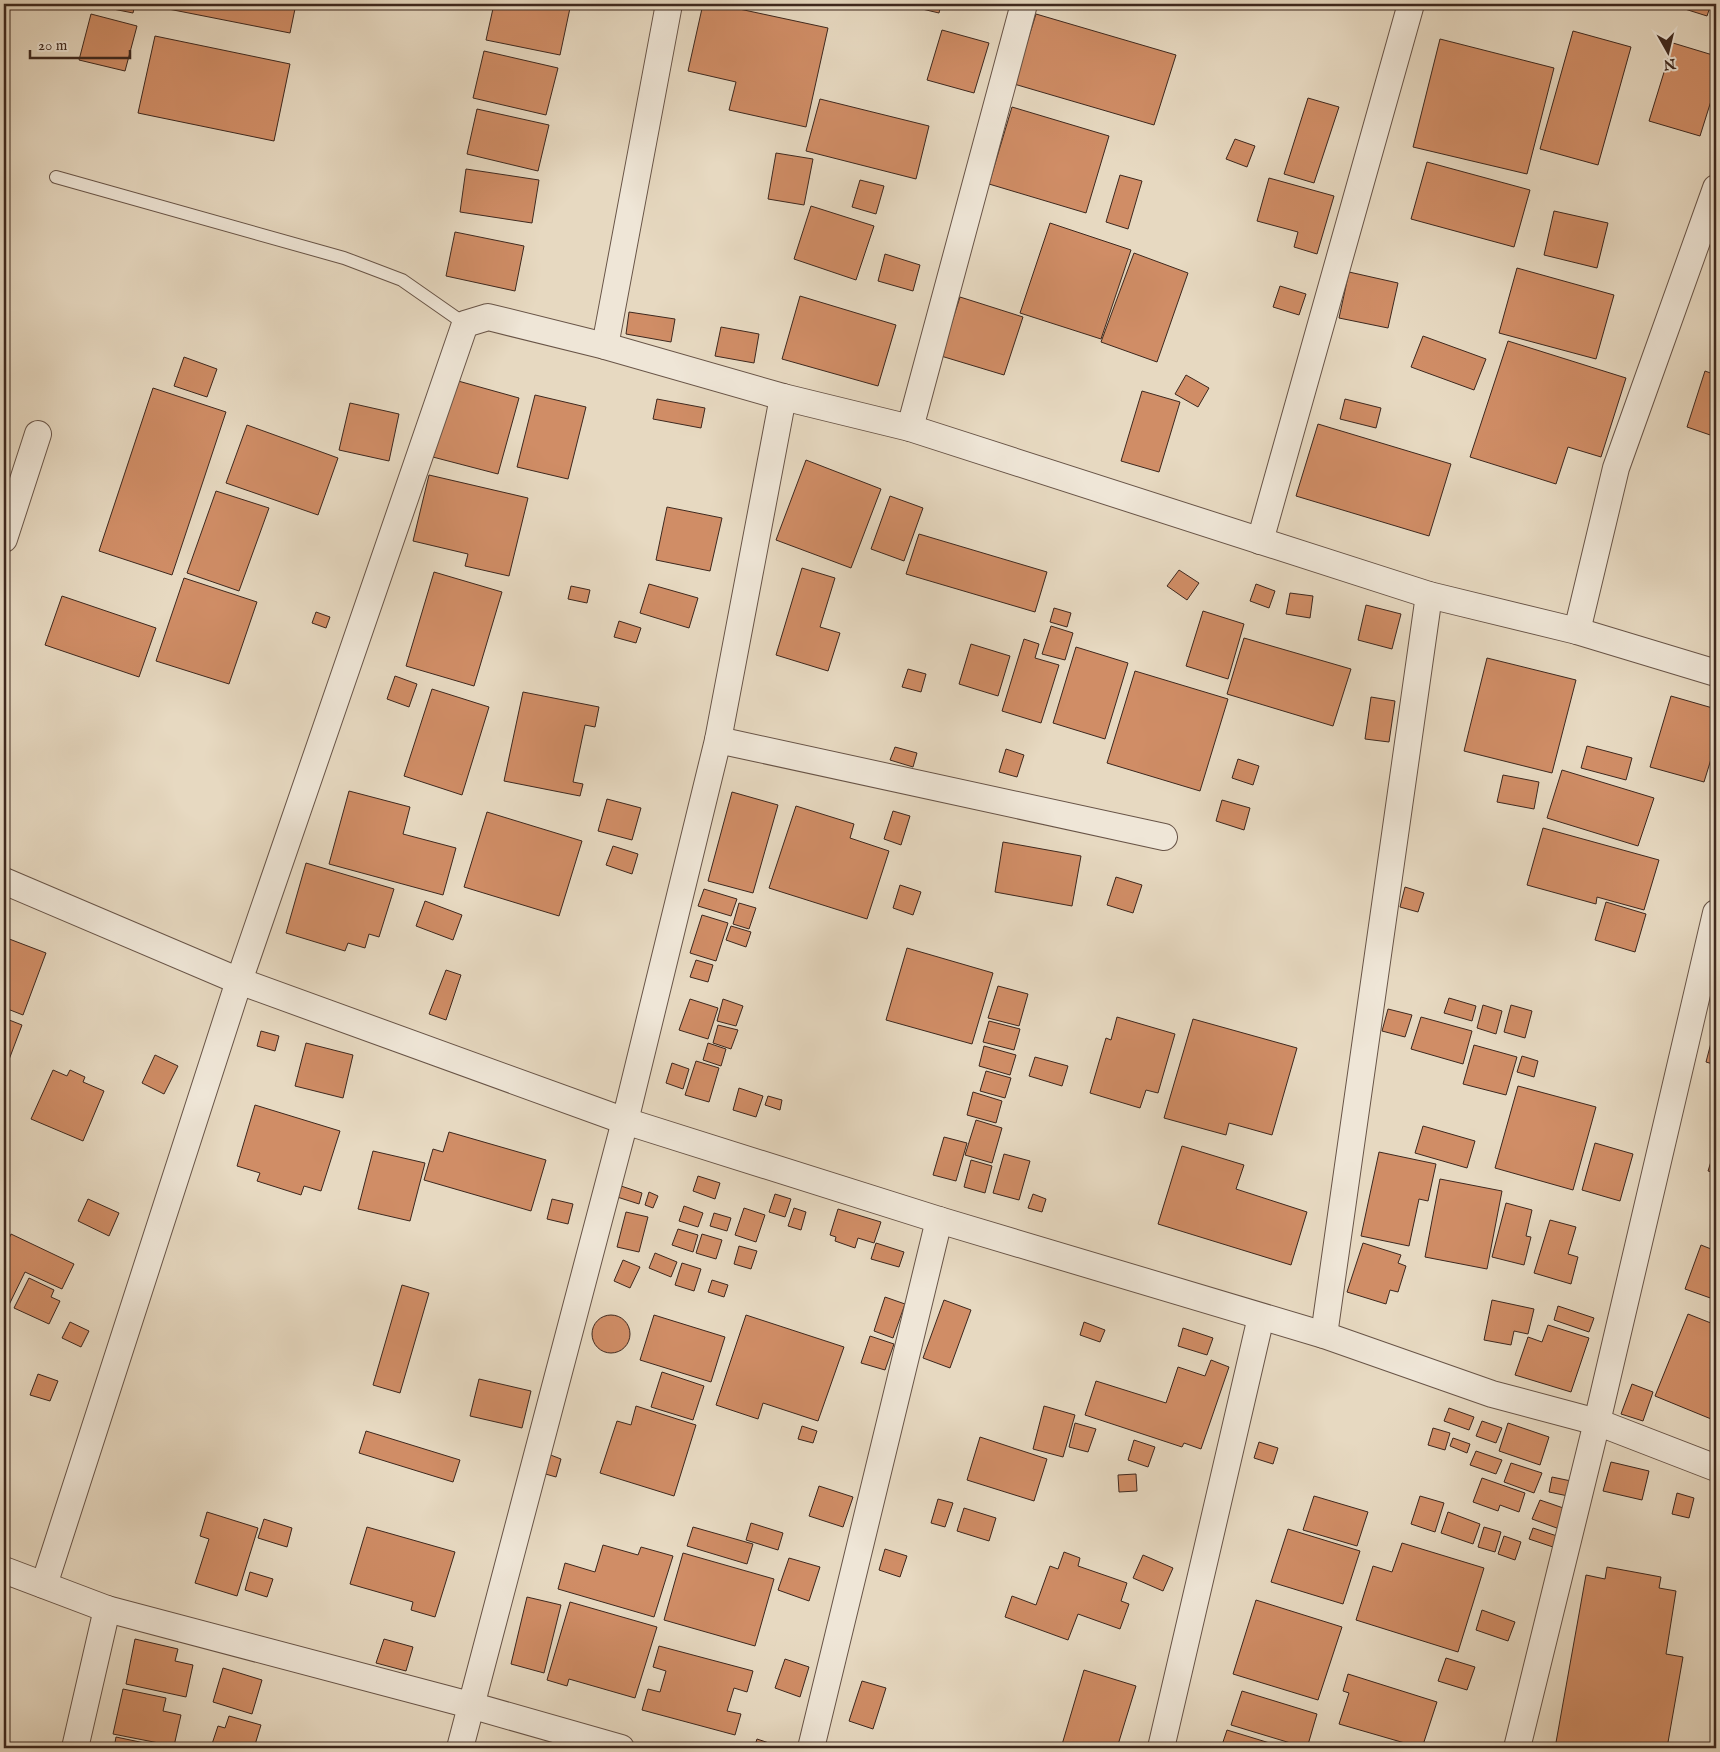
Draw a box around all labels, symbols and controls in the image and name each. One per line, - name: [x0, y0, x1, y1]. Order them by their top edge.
- scale bar: [30, 28, 130, 60]
- north arrow: [1642, 28, 1692, 78]
- text: 20 m: [38, 36, 68, 55]
- text: N: [1662, 54, 1678, 74]

